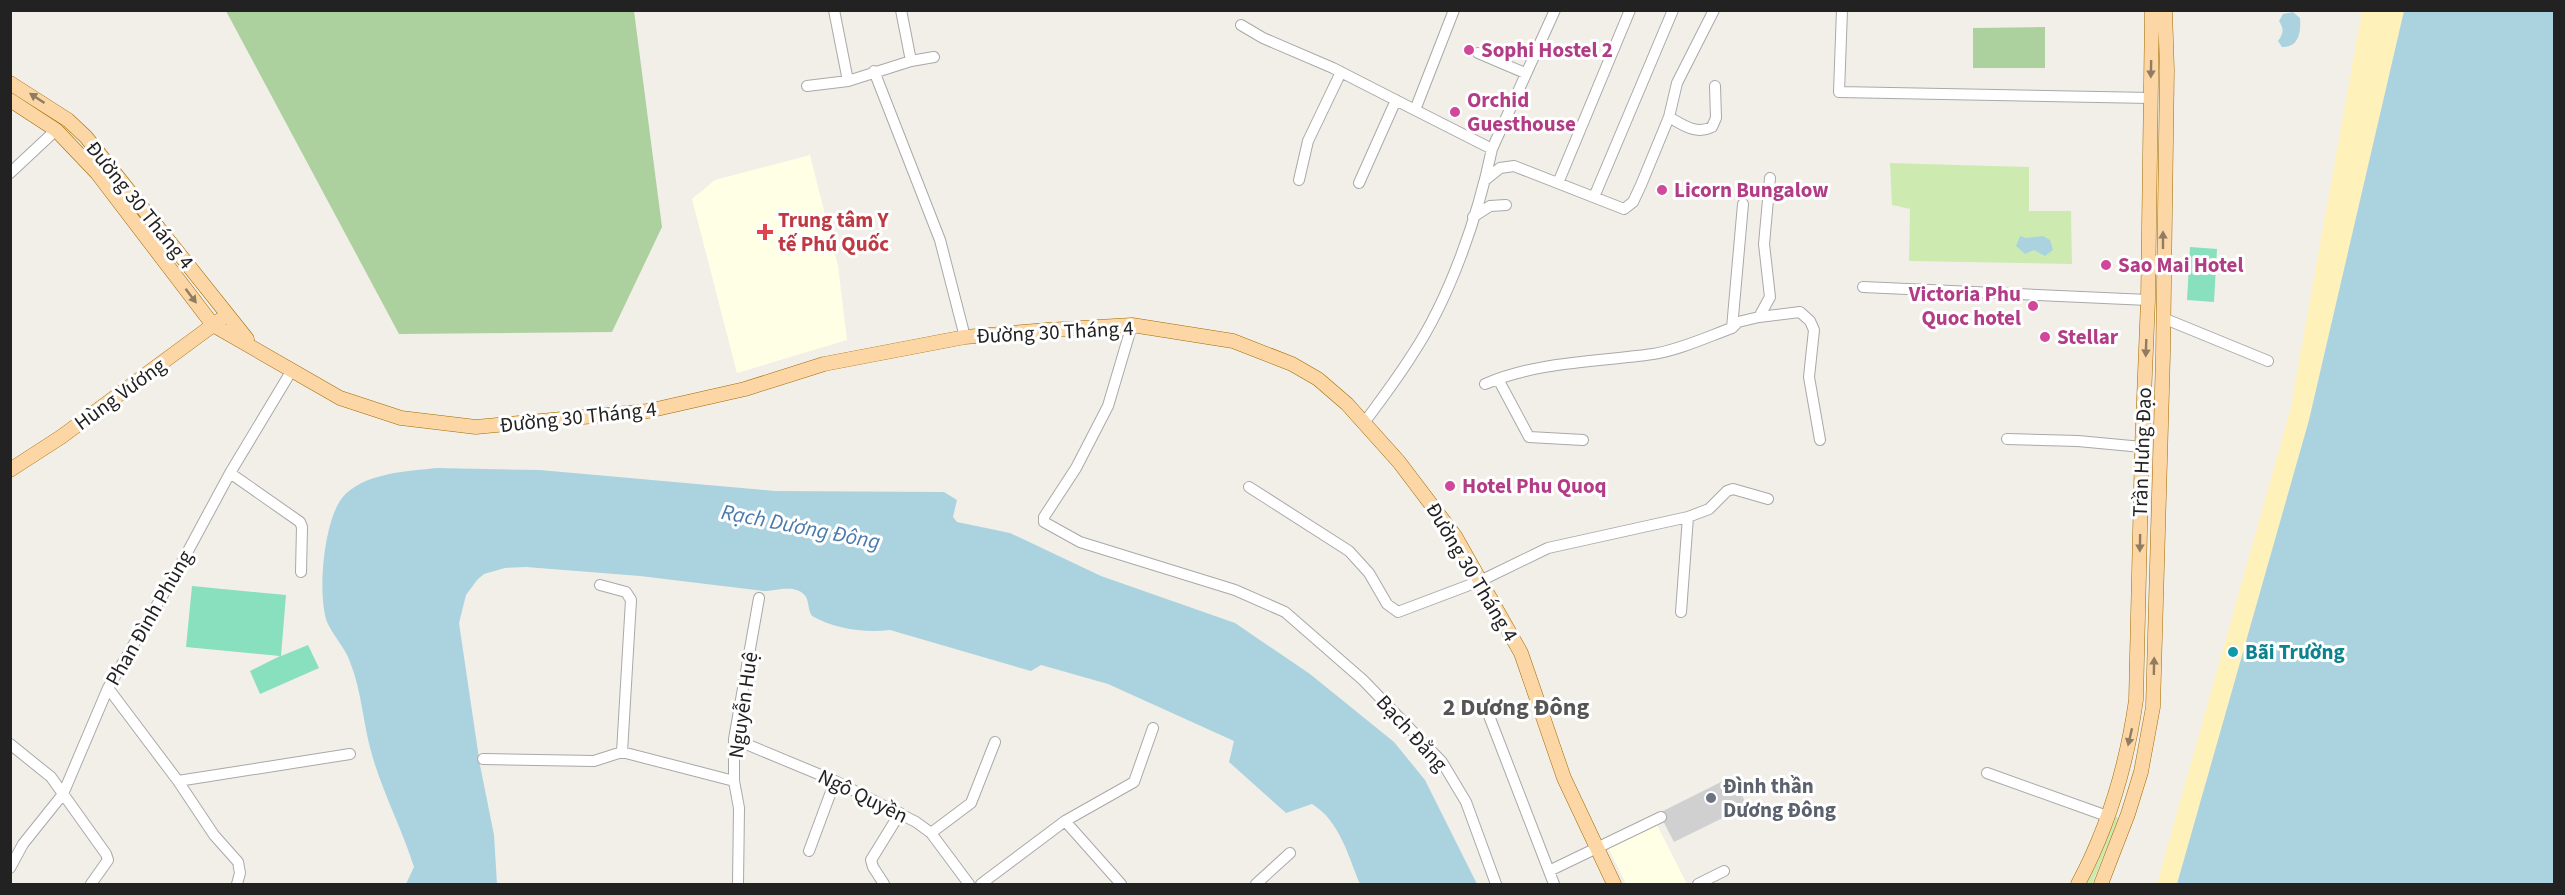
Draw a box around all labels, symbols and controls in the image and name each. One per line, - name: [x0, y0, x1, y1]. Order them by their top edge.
- place label: Sophi Hostel 2: [1481, 35, 1613, 65]
- marker: Sophi Hostel 2: [1462, 43, 1476, 57]
- one-way arrow: [2146, 59, 2156, 78]
- place label: Orchid Guesthouse: [1467, 85, 1576, 139]
- one-way arrow: [29, 93, 45, 104]
- marker: Orchid Guesthouse: [1448, 105, 1462, 119]
- street label: Đường 30 Tháng 4: [79, 134, 201, 276]
- place label: Licorn Bungalow: [1674, 175, 1828, 205]
- marker: Licorn Bungalow: [1655, 183, 1669, 197]
- place label: Trung tâm Y tế Phú Quốc: [778, 205, 889, 259]
- marker: Trung tâm Y tế Phú Quốc: [756, 223, 774, 241]
- one-way arrow: [2158, 231, 2168, 250]
- place label: Sao Mai Hotel: [2118, 250, 2243, 280]
- marker: Sao Mai Hotel: [2099, 258, 2113, 272]
- place label: Victoria Phu Quoc hotel: [1908, 279, 2021, 333]
- one-way arrow: [184, 288, 197, 304]
- marker: Victoria Phu Quoc hotel: [2026, 299, 2040, 313]
- street label: Đường 30 Tháng 4: [976, 313, 1134, 351]
- place label: Stellar: [2057, 322, 2119, 352]
- marker: Stellar: [2038, 330, 2052, 344]
- one-way arrow: [2141, 338, 2150, 357]
- street label: Hùng Vương: [68, 350, 172, 437]
- street label: Trần Hưng Đạo: [2125, 386, 2159, 518]
- street label: Đường 30 Tháng 4: [498, 394, 658, 440]
- place label: Hotel Phu Quoq: [1462, 471, 1607, 501]
- marker: Hotel Phu Quoq: [1443, 479, 1457, 493]
- water label: Rạch Dương Đông: [719, 496, 883, 558]
- street label: Đường 30 Tháng 4: [1419, 497, 1525, 647]
- one-way arrow: [2135, 533, 2144, 552]
- street label: Phan Đình Phùng: [98, 544, 200, 691]
- place label: Bãi Trường: [2245, 637, 2345, 667]
- marker: Bãi Trường: [2226, 645, 2240, 659]
- street label: Nguyễn Huệ: [721, 650, 765, 760]
- one-way arrow: [2150, 657, 2159, 676]
- street label: Bạch Đằng: [1369, 688, 1455, 778]
- district label: 2 Dương Đông: [1443, 690, 1589, 725]
- one-way arrow: [2125, 728, 2134, 747]
- street label: Ngô Quyền: [813, 761, 913, 831]
- place label: Đình thần Dương Đông: [1723, 771, 1836, 825]
- marker: Đình thần Dương Đông: [1704, 791, 1718, 805]

